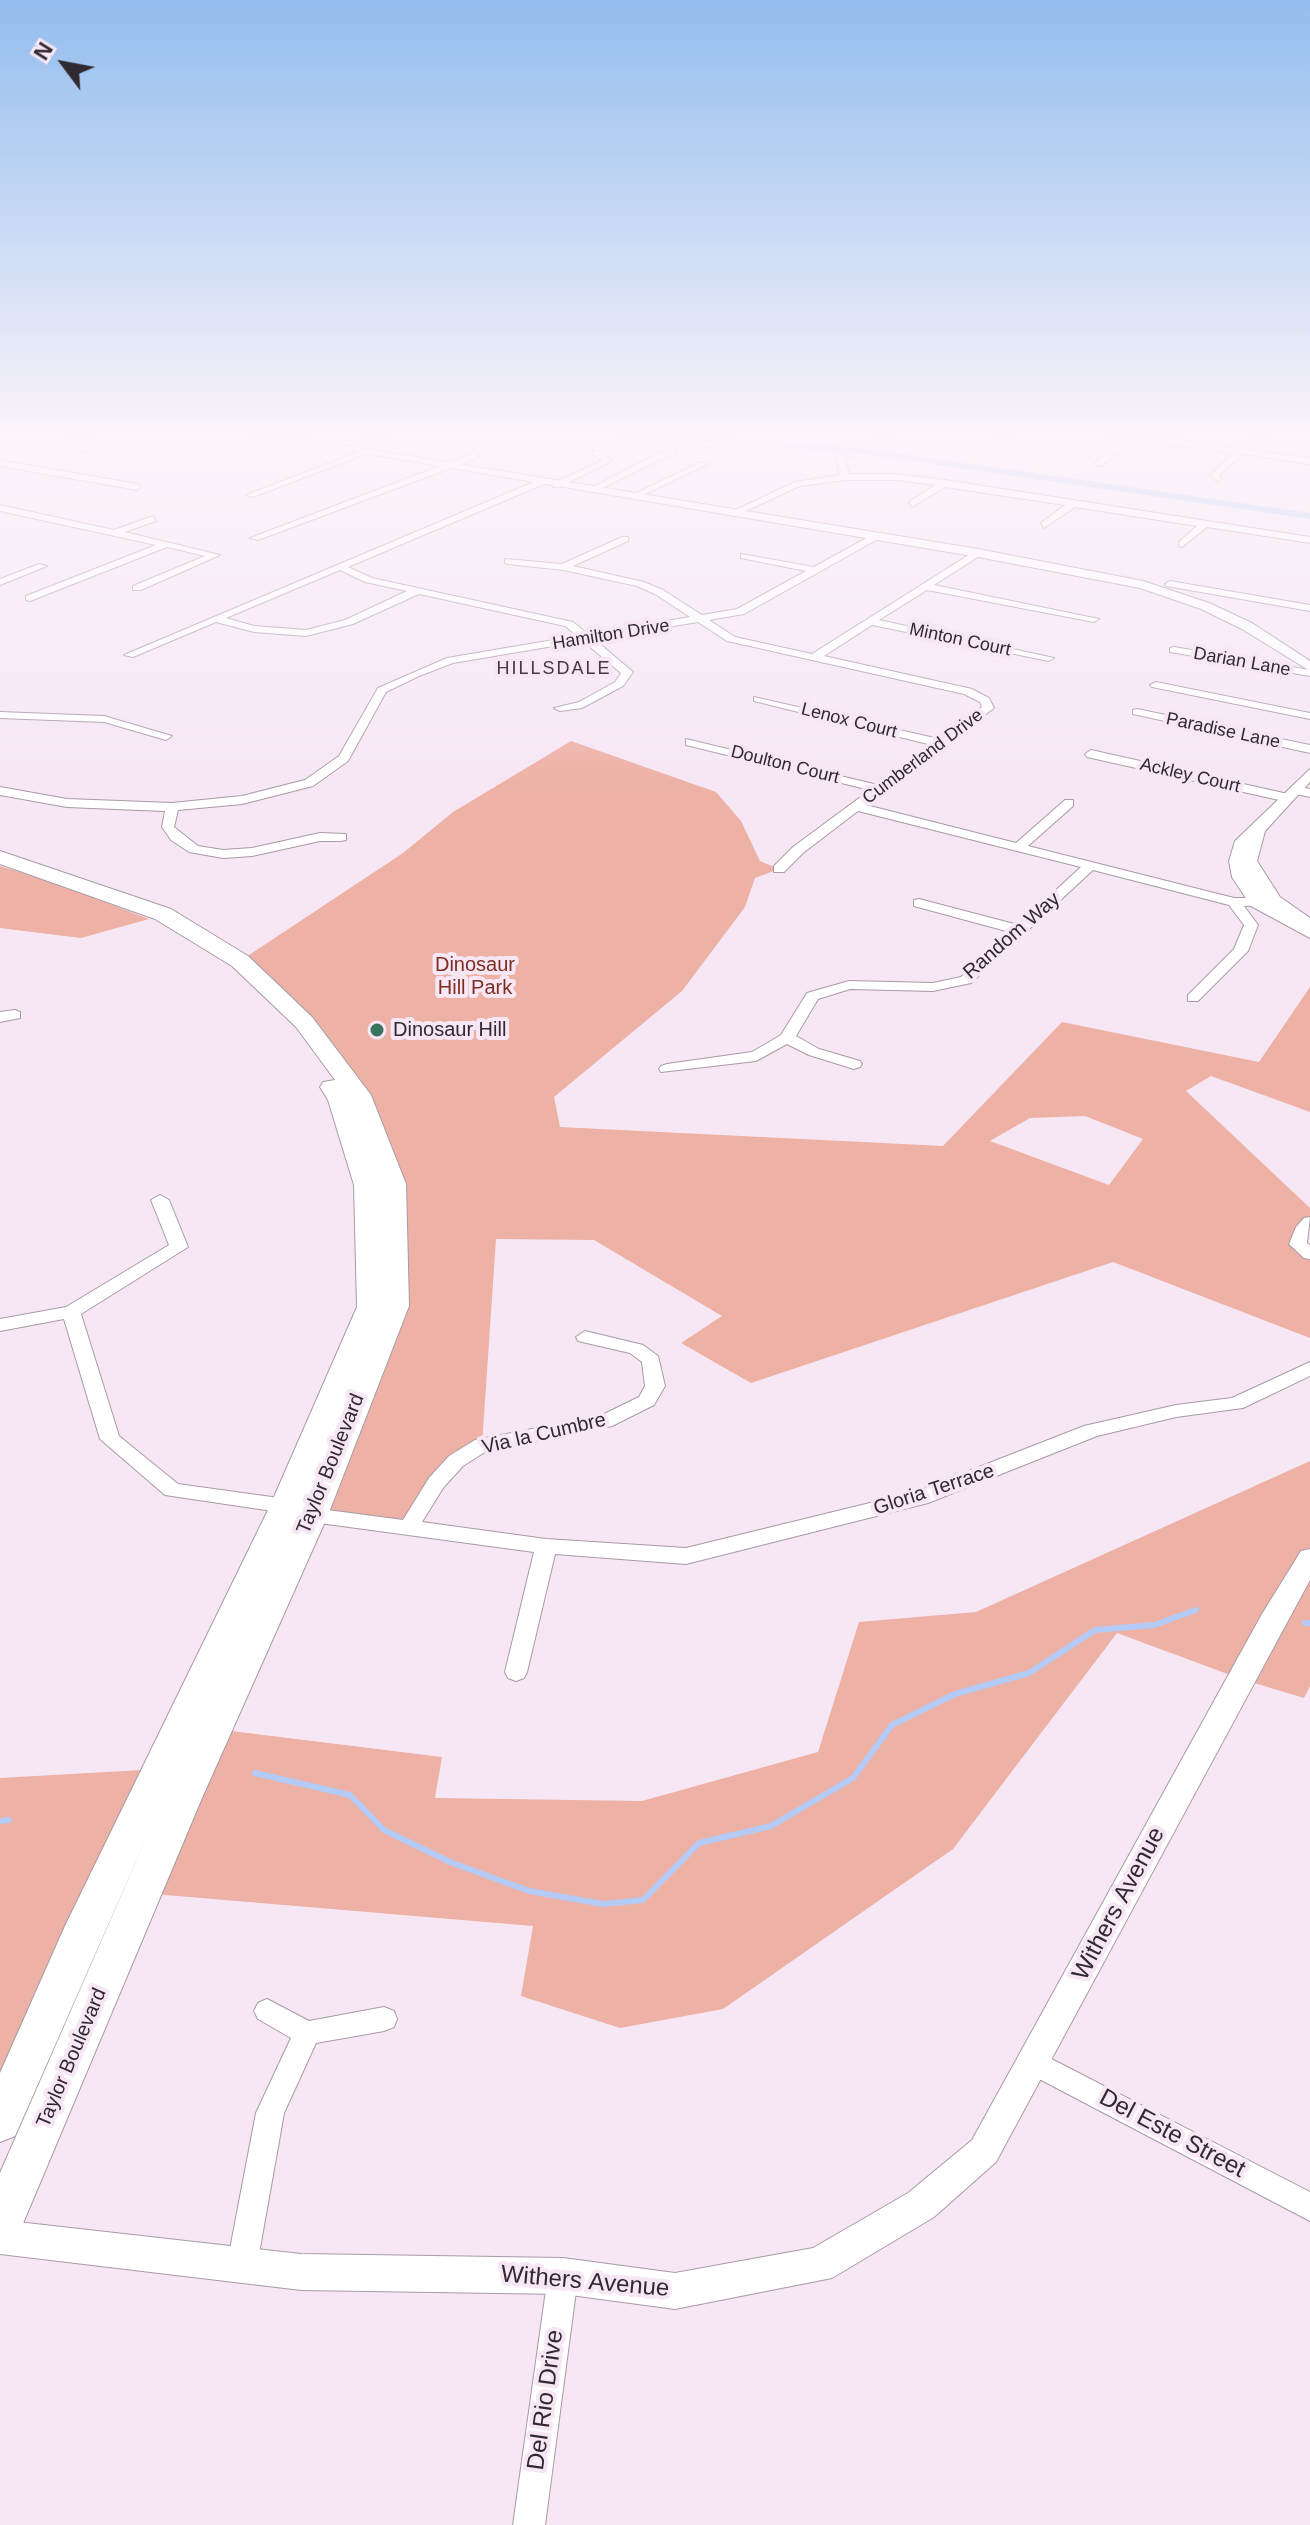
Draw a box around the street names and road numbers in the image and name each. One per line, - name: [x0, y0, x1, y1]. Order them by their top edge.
- street label: Hamilton Drive: [551, 615, 671, 655]
- street label: Minton Court: [907, 619, 1013, 661]
- street label: Darian Lane: [1192, 643, 1292, 681]
- street label: Lenox Court: [799, 699, 899, 743]
- street label: Cumberland Drive: [859, 705, 987, 809]
- street label: Paradise Lane: [1164, 708, 1282, 754]
- street label: Doulton Court: [729, 741, 841, 789]
- street label: Ackley Court: [1138, 754, 1242, 798]
- street label: Random Way: [959, 887, 1065, 985]
- street label: Taylor Boulevard: [292, 1390, 370, 1538]
- street label: Via la Cumbre: [480, 1408, 608, 1460]
- street label: Gloria Terrace: [871, 1459, 997, 1521]
- street label: Withers Avenue: [1067, 1823, 1171, 1985]
- street label: Taylor Boulevard: [32, 1985, 112, 2131]
- street label: Del Este Street: [1094, 2083, 1250, 2185]
- street label: Withers Avenue: [500, 2260, 670, 2304]
- street label: Del Rio Drive: [522, 2328, 570, 2472]

